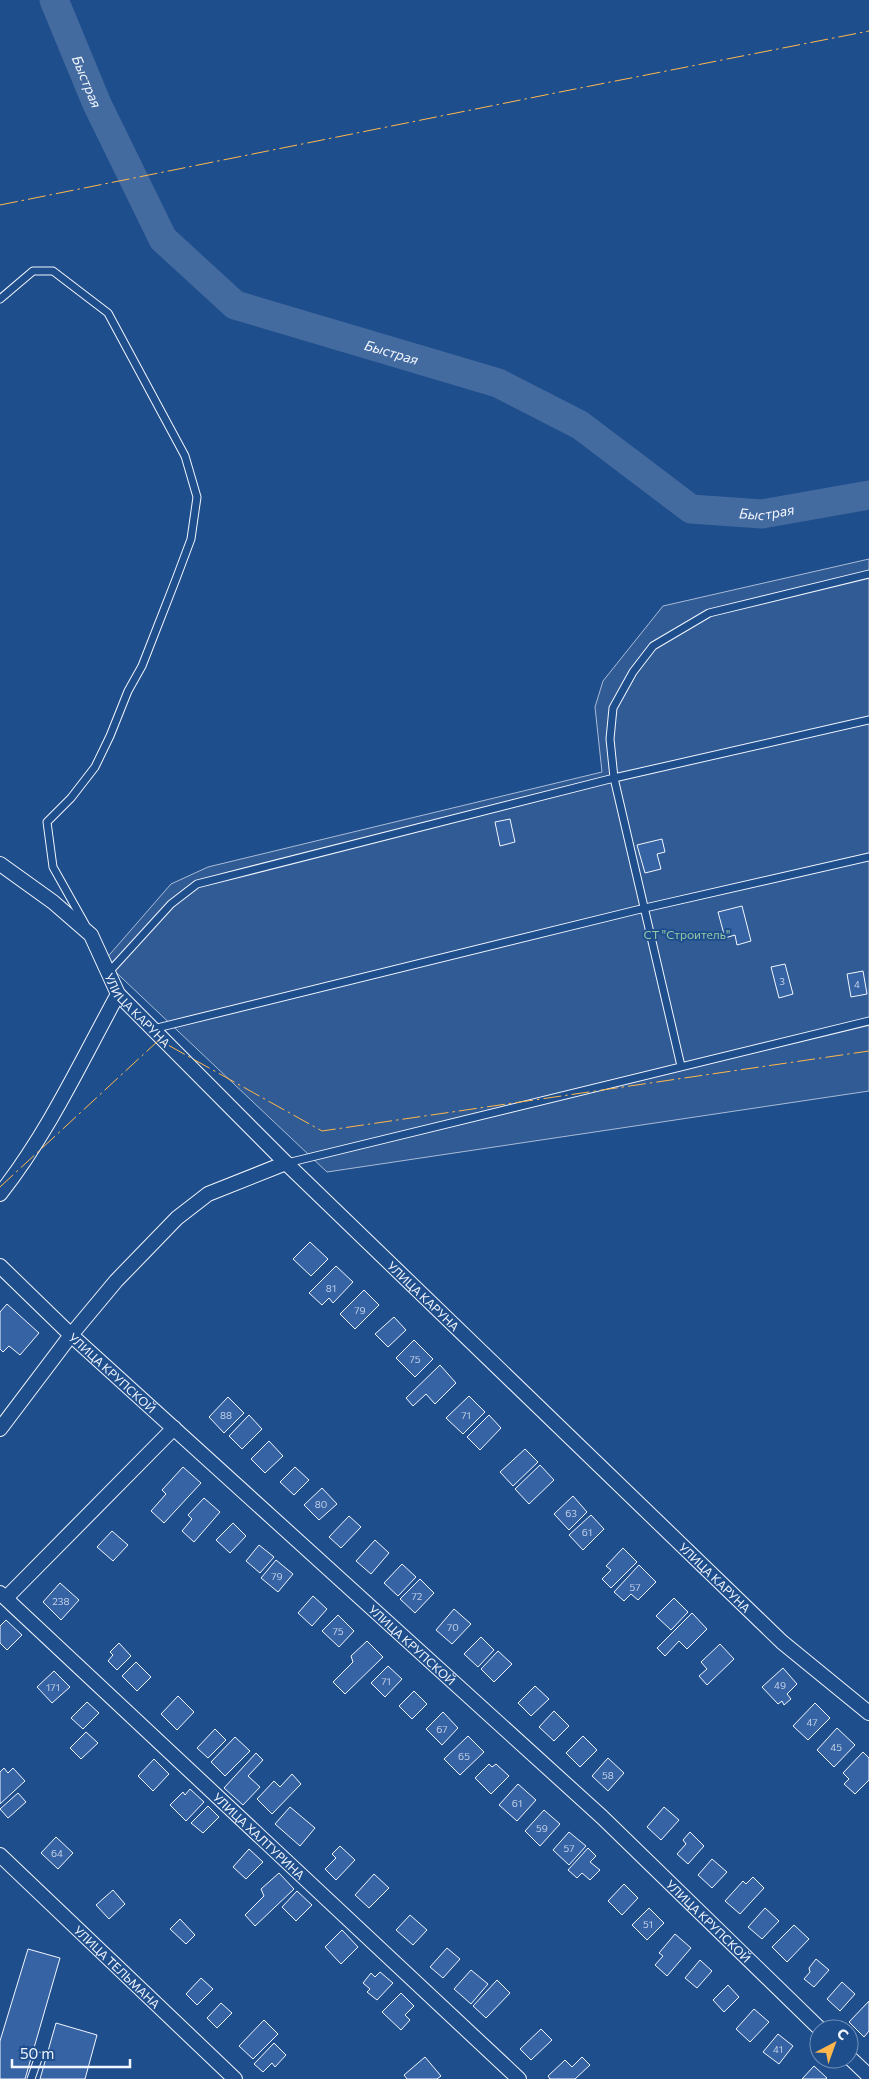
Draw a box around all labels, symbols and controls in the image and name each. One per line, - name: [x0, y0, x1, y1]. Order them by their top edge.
- water label: Быстрая: [69, 53, 106, 110]
- water label: Быстрая: [363, 335, 421, 368]
- water label: Быстрая: [739, 500, 795, 523]
- park label: СТ "Строитель": [644, 927, 730, 941]
- street label: УЛИЦА КАРУНА: [102, 971, 173, 1050]
- house number: 3: [779, 975, 785, 987]
- house number: 4: [854, 978, 860, 990]
- street label: УЛИЦА КАРУНА: [385, 1258, 462, 1334]
- house number: 81: [326, 1282, 336, 1294]
- house number: 79: [354, 1304, 366, 1316]
- street label: УЛИЦА КРУПСКОЙ: [66, 1330, 159, 1415]
- house number: 75: [410, 1353, 421, 1365]
- house number: 88: [220, 1409, 232, 1421]
- house number: 71: [461, 1409, 471, 1421]
- house number: 80: [315, 1498, 327, 1510]
- house number: 63: [565, 1507, 577, 1519]
- house number: 61: [582, 1526, 592, 1538]
- street label: УЛИЦА КАРУНА: [676, 1540, 754, 1615]
- house number: 79: [271, 1570, 283, 1582]
- house number: 57: [629, 1581, 641, 1593]
- house number: 72: [412, 1590, 423, 1602]
- house number: 238: [52, 1595, 70, 1607]
- street label: УЛИЦА КРУПСКОЙ: [366, 1602, 459, 1688]
- house number: 70: [447, 1621, 459, 1633]
- house number: 75: [333, 1625, 344, 1637]
- house number: 71: [381, 1675, 391, 1687]
- house number: 49: [774, 1679, 786, 1691]
- house number: 171: [46, 1681, 60, 1693]
- house number: 47: [806, 1716, 818, 1728]
- house number: 67: [436, 1723, 448, 1735]
- house number: 45: [830, 1741, 842, 1753]
- house number: 65: [458, 1750, 470, 1762]
- house number: 58: [602, 1769, 614, 1781]
- street label: УЛИЦА ХАЛТУРИНА: [211, 1790, 308, 1882]
- house number: 61: [512, 1797, 522, 1809]
- house number: 59: [536, 1822, 548, 1834]
- house number: 57: [563, 1842, 575, 1854]
- house number: 64: [51, 1847, 63, 1859]
- street label: УЛИЦА КРУПСКОЙ: [664, 1877, 754, 1965]
- house number: 51: [643, 1918, 653, 1930]
- street label: УЛИЦА ТЕЛЬМАНА: [71, 1923, 163, 2011]
- north arrow: [809, 2019, 859, 2069]
- text: С: [834, 2024, 852, 2043]
- scale bar: [12, 2036, 130, 2068]
- house number: 41: [773, 2043, 783, 2055]
- text: 50 m: [20, 2044, 54, 2062]

